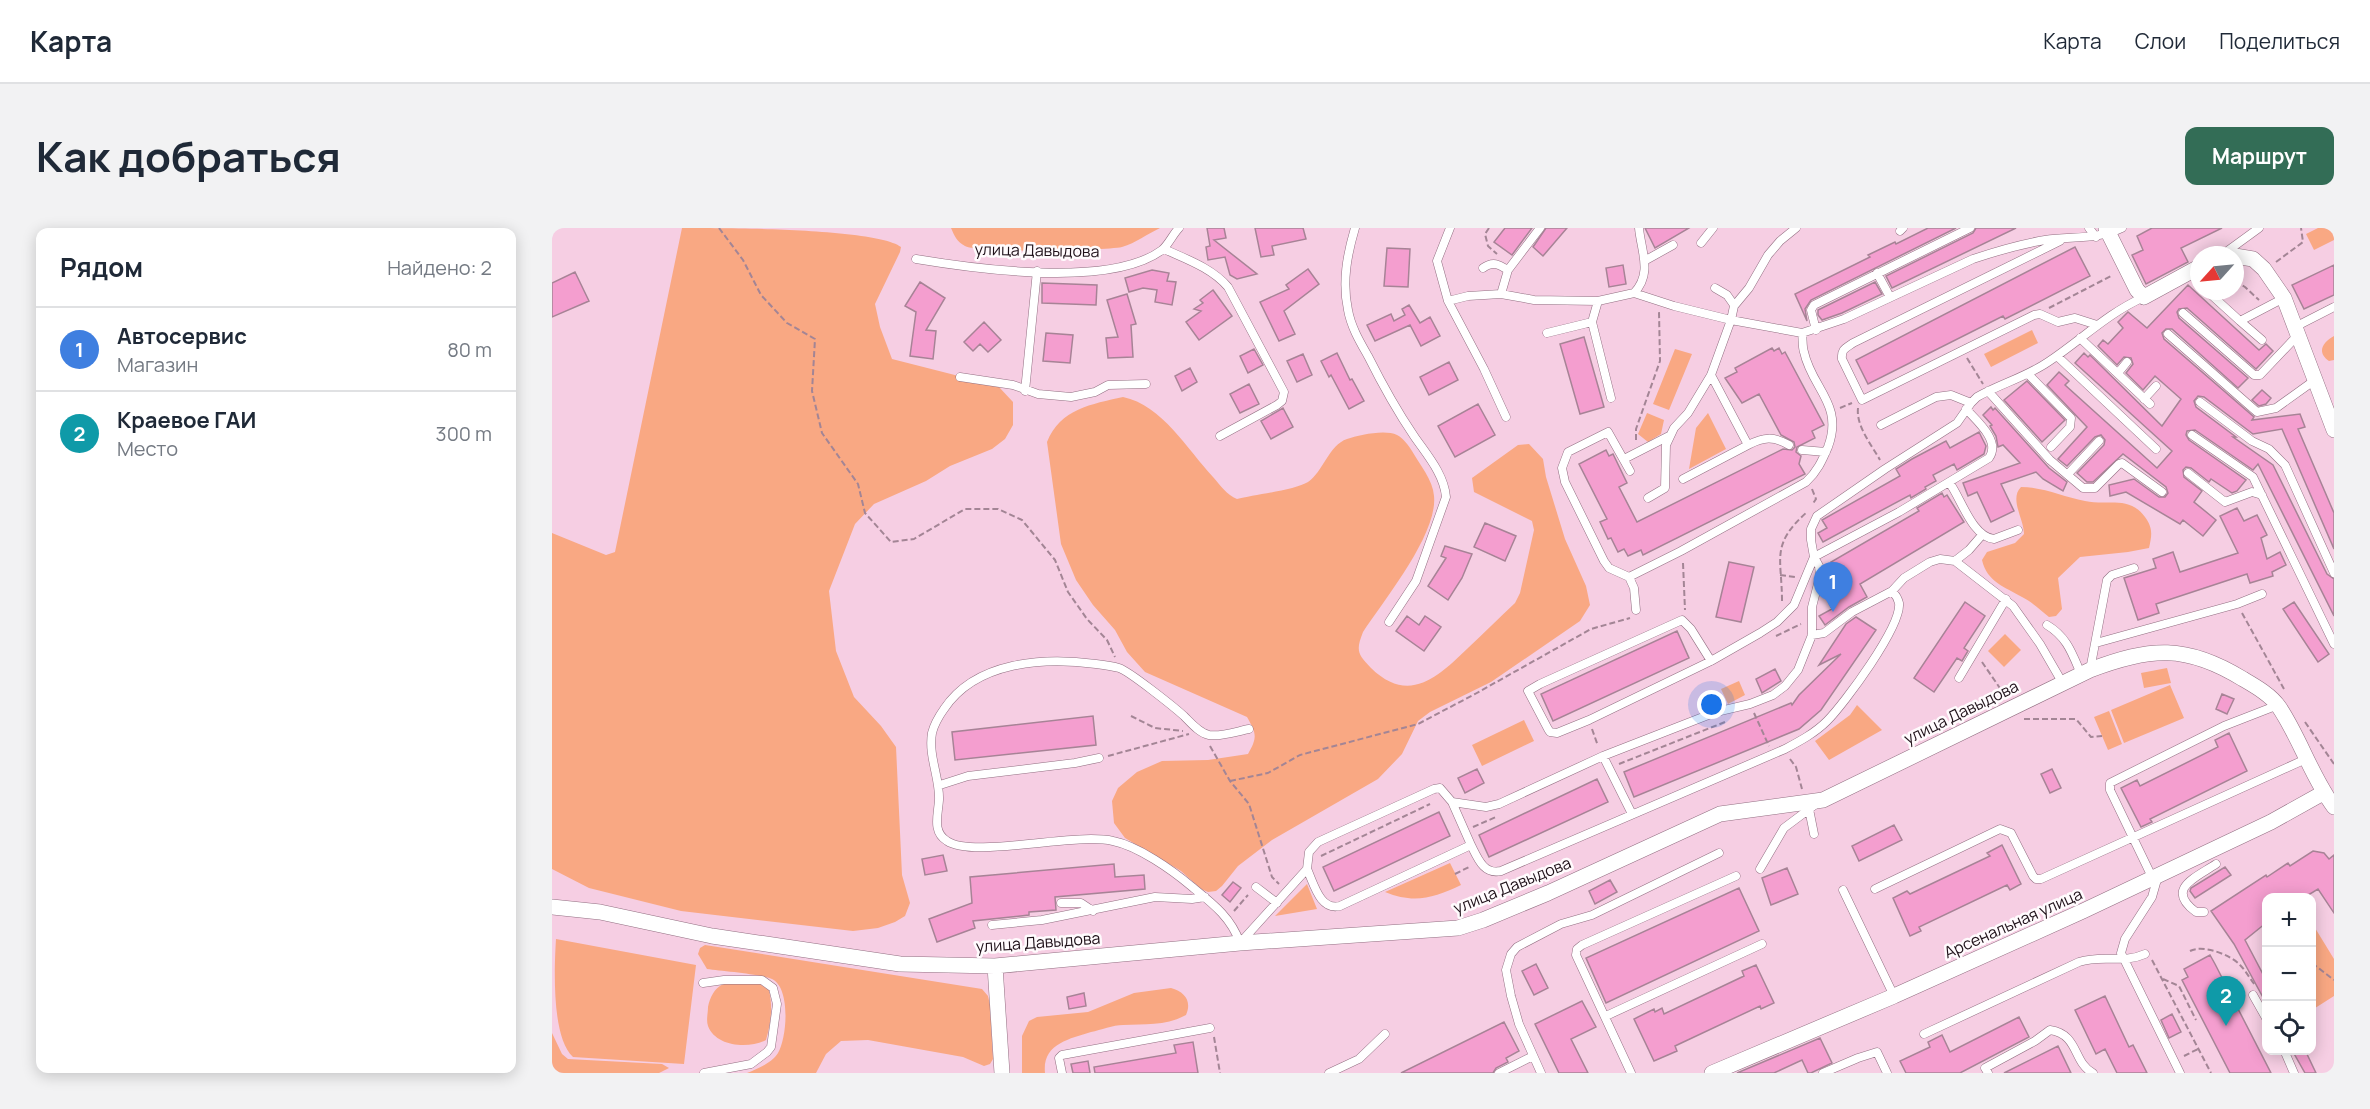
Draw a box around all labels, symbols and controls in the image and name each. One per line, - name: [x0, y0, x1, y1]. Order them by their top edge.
- text: Карта: [30, 22, 112, 60]
- text: Карта: [2043, 27, 2102, 55]
- text: Слои: [2135, 27, 2186, 55]
- text: Поделиться: [2219, 27, 2340, 55]
- text: Как добраться: [36, 127, 341, 185]
- button: Маршрут: [2185, 127, 2334, 185]
- street label: улица Давыдова: [974, 238, 1100, 262]
- north arrow: [2190, 246, 2244, 300]
- text: Рядом: [60, 249, 143, 285]
- text: Найдено: 2: [387, 254, 492, 281]
- text: Автосервис: [117, 321, 247, 351]
- text: 1: [75, 336, 84, 363]
- text: 80 m: [447, 336, 492, 363]
- text: Магазин: [117, 351, 198, 378]
- text: Краевое ГАИ: [117, 405, 256, 435]
- text: 2: [74, 420, 85, 447]
- text: 300 m: [436, 420, 492, 447]
- text: Место: [117, 435, 178, 462]
- pin: 1: [1814, 562, 1852, 612]
- street label: улица Давыдова: [1900, 675, 2022, 749]
- your location: [1697, 690, 1726, 719]
- street label: улица Давыдова: [1450, 851, 1574, 919]
- street label: Арсенальная улица: [1940, 883, 2086, 963]
- map controls: [2262, 893, 2316, 1055]
- button: +: [2262, 893, 2316, 947]
- street label: улица Давыдова: [975, 927, 1101, 957]
- button: −: [2262, 947, 2316, 1001]
- pin: 2: [2206, 976, 2246, 1026]
- button: locate: [2262, 1001, 2316, 1055]

